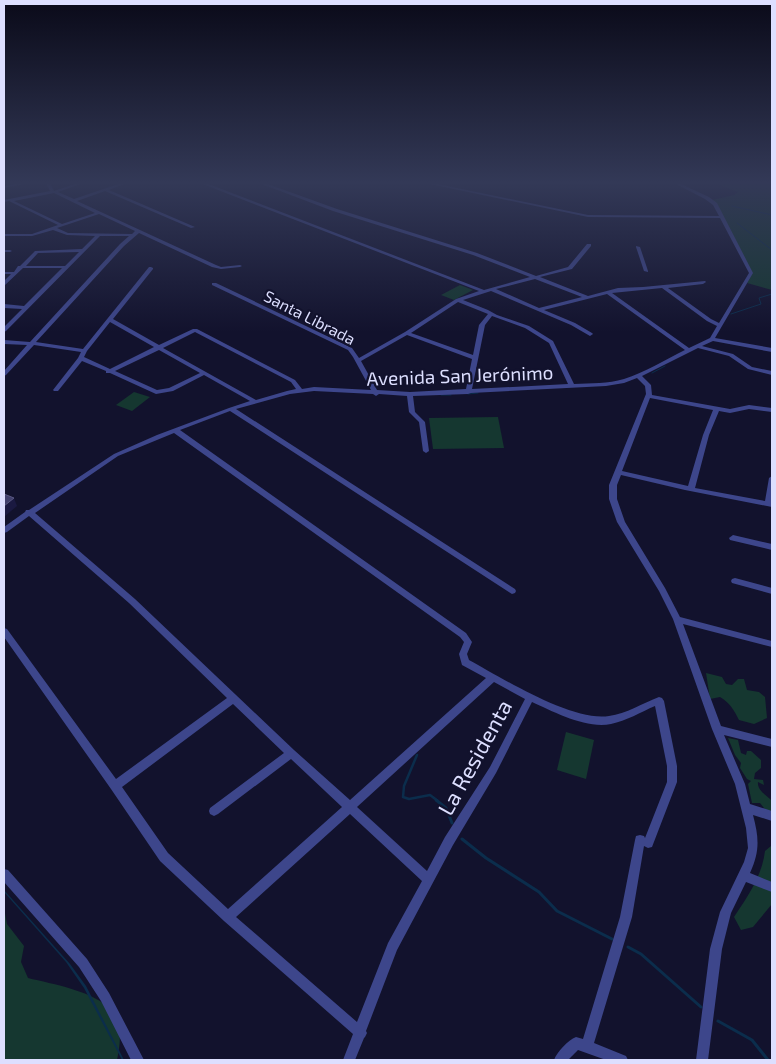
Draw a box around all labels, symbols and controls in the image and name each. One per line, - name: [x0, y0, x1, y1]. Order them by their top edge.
- street label: Santa Librada: [261, 286, 359, 348]
- street label: Avenida San Jerónimo: [366, 360, 554, 390]
- street label: La Residenta: [432, 695, 516, 819]

